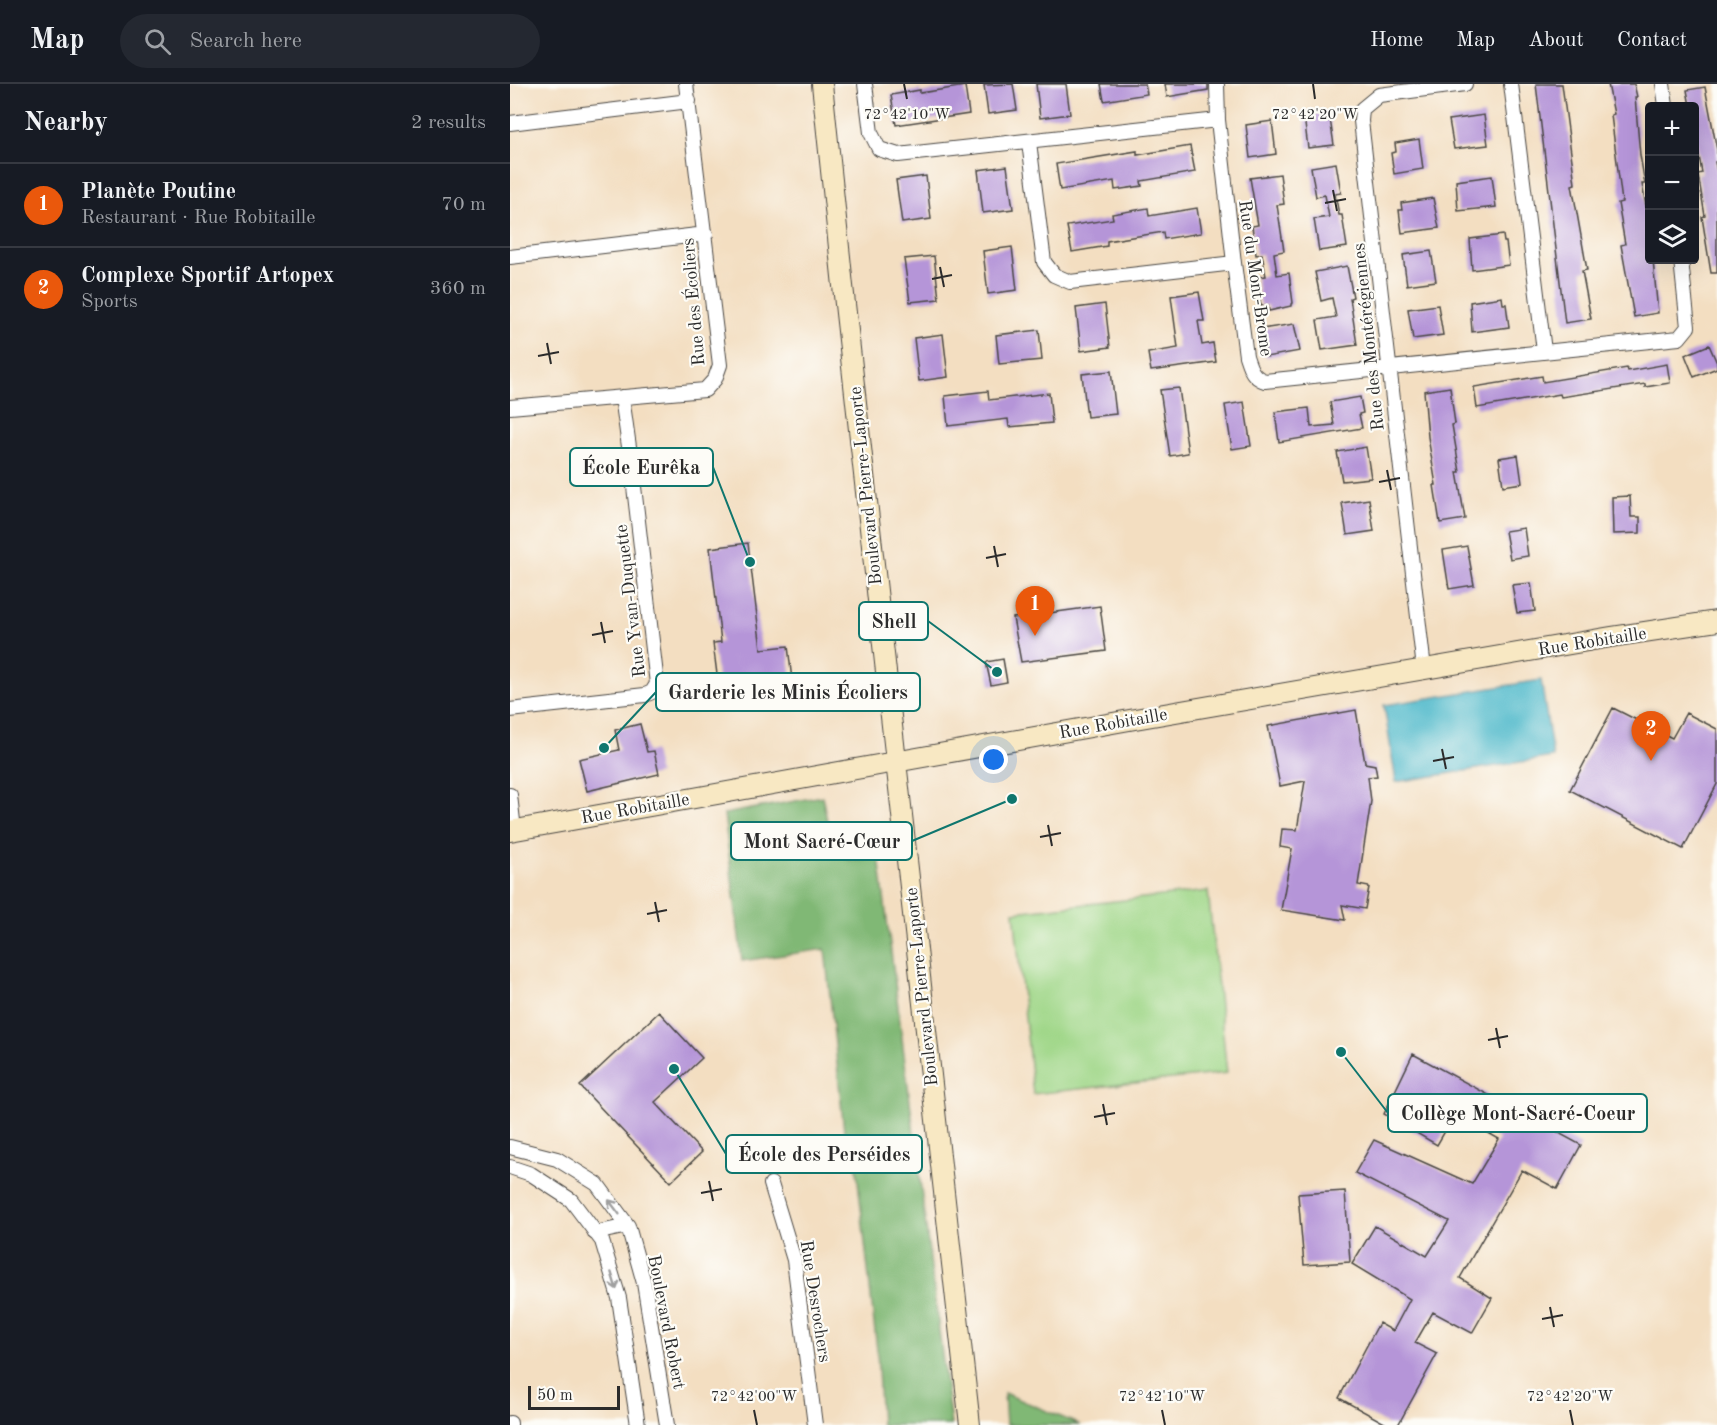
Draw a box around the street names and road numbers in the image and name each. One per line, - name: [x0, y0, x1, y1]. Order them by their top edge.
- street label: Rue du Mont-Brome: [1235, 199, 1275, 358]
- street label: Rue des Écoliers: [675, 237, 709, 367]
- street label: Rue des Montérégiennes: [1350, 242, 1388, 432]
- street label: Boulevard Pierre-Laporte: [847, 385, 885, 586]
- street label: Rue Yvan-Duquette: [613, 523, 649, 678]
- street label: Rue Robitaille: [1537, 625, 1648, 659]
- street label: Rue Robitaille: [1058, 706, 1169, 742]
- street label: Rue Robitaille: [580, 791, 691, 827]
- street label: Boulevard Pierre-Laporte: [903, 886, 941, 1087]
- street label: Rue Desrochers: [796, 1239, 834, 1364]
- street label: Boulevard Robert: [644, 1253, 688, 1391]

